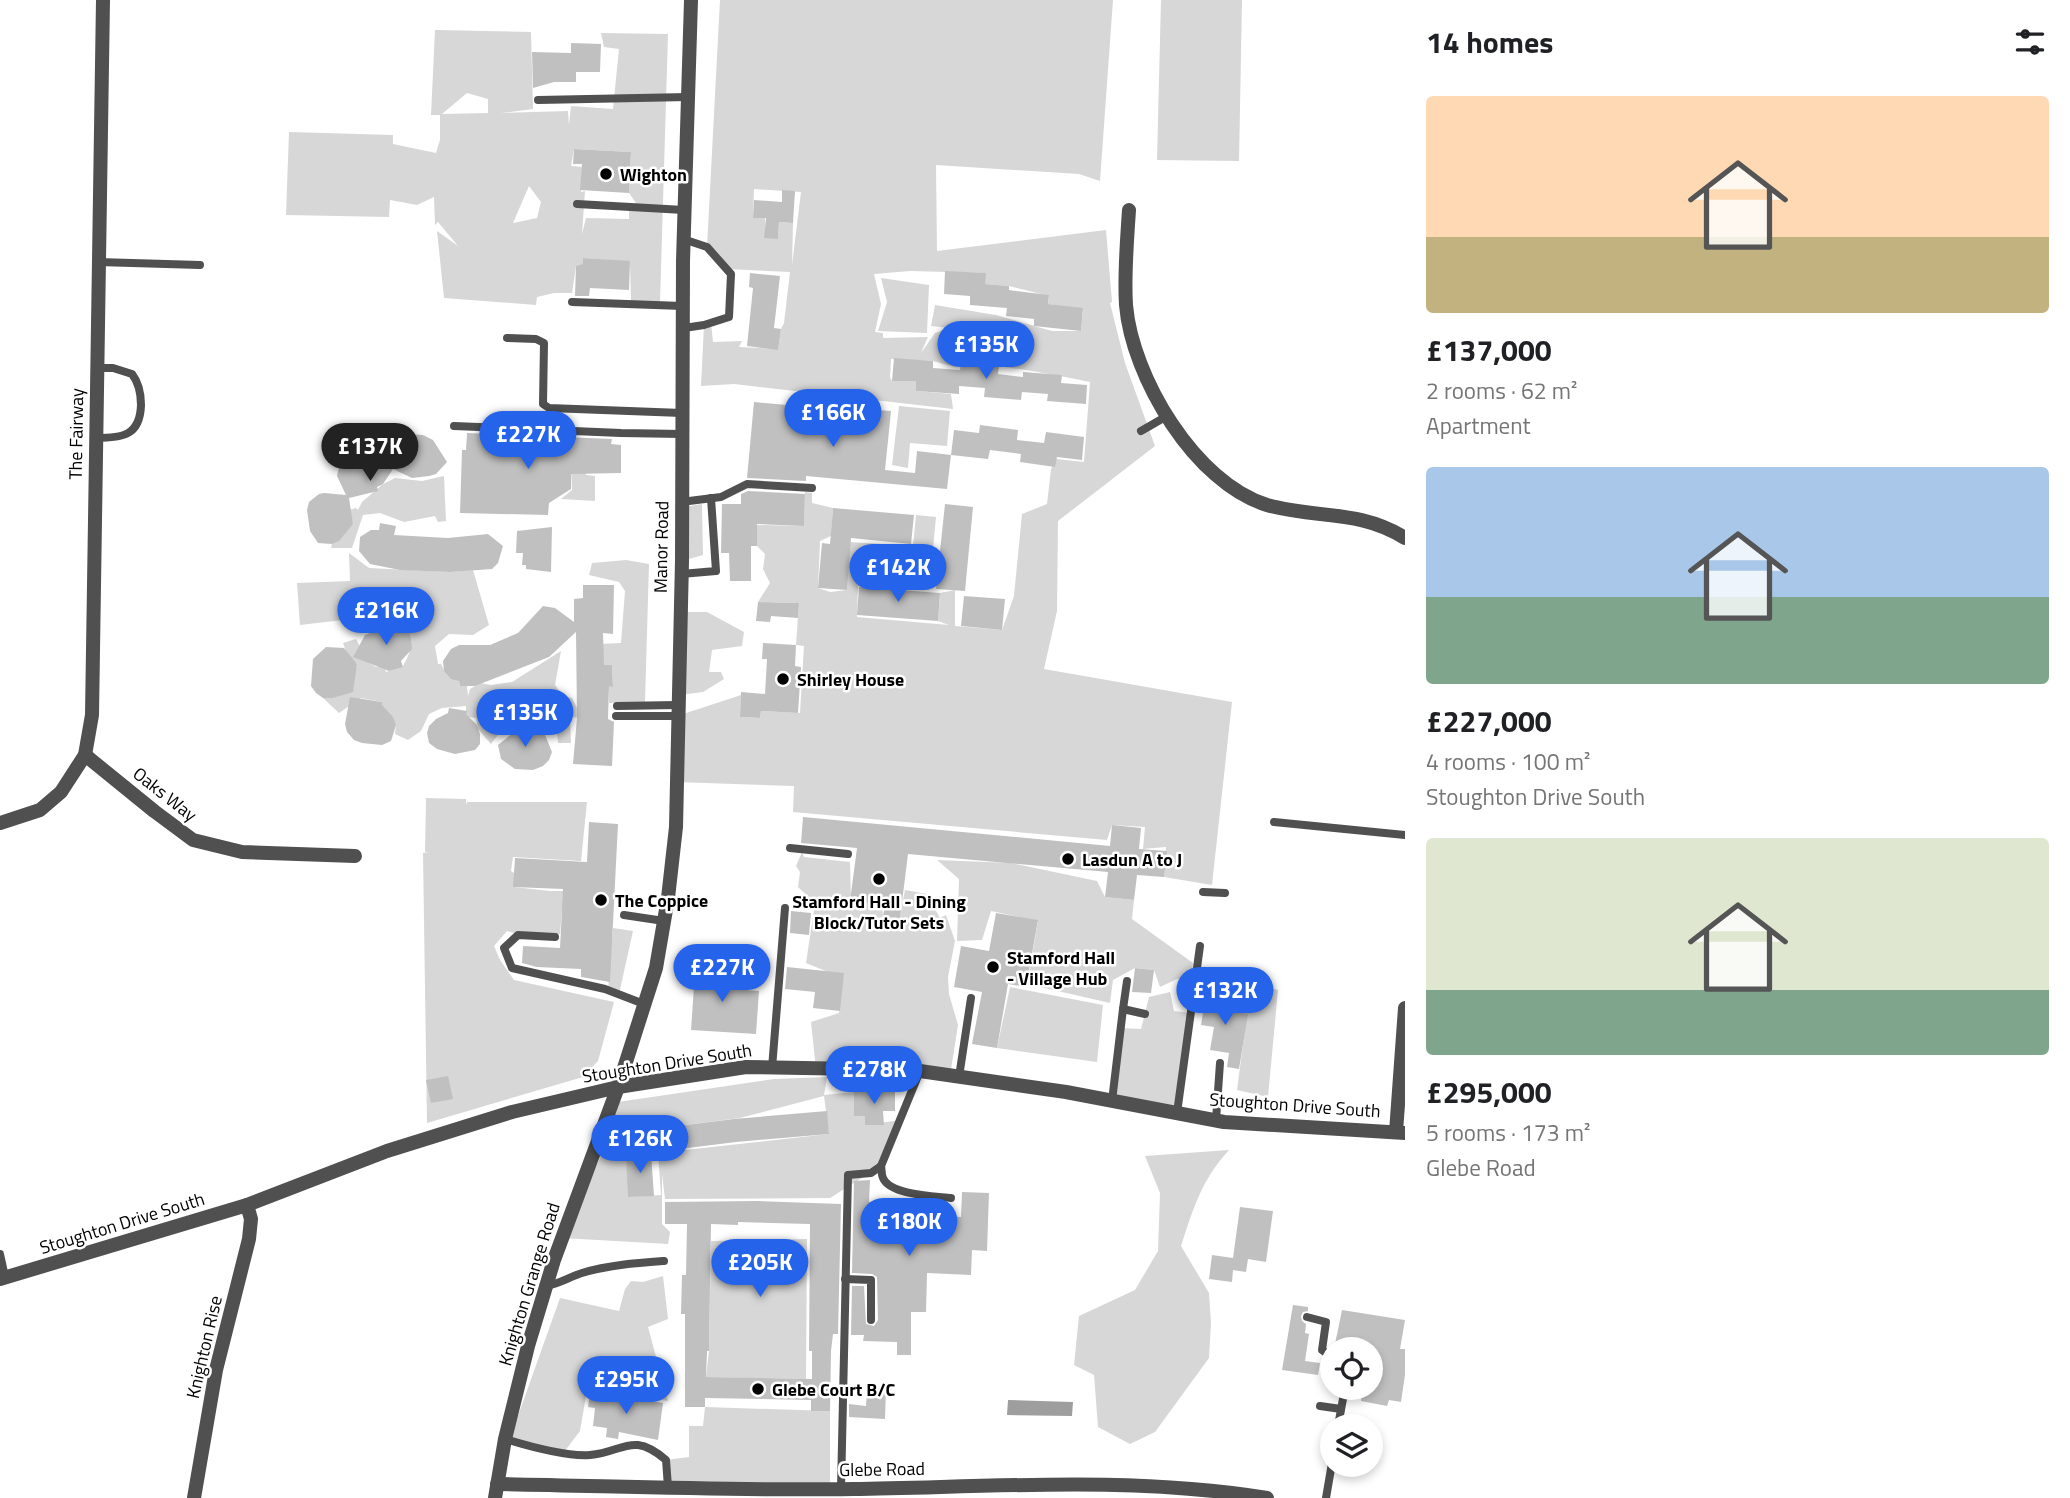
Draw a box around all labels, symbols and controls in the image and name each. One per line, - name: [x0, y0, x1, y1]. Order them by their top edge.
- text: 14 homes: [1426, 19, 1553, 65]
- icon: filters: [2011, 23, 2049, 61]
- icon: home: [1675, 142, 1801, 268]
- place label: Wighton: [620, 161, 687, 188]
- marker: Wighton: [598, 166, 614, 182]
- pin: £135K: [937, 322, 1035, 381]
- text: £135K: [953, 326, 1019, 361]
- text: £137,000: [1426, 327, 1552, 373]
- text: 2 rooms · 62 m²: [1426, 373, 1577, 408]
- street label: The Fairway: [62, 388, 90, 480]
- pin: £166K: [784, 390, 882, 449]
- text: £166K: [800, 394, 866, 429]
- text: Apartment: [1426, 408, 1531, 443]
- pin: £227K: [479, 412, 577, 471]
- text: £227K: [495, 416, 561, 451]
- pin: £137K: [321, 424, 419, 483]
- text: £137K: [337, 428, 403, 463]
- street label: Manor Road: [647, 501, 675, 593]
- icon: home: [1675, 513, 1801, 639]
- pin: £142K: [849, 544, 947, 604]
- text: £142K: [865, 549, 931, 584]
- pin: £216K: [337, 588, 435, 647]
- text: £216K: [353, 592, 419, 627]
- place label: Shirley House: [797, 666, 904, 693]
- marker: Shirley House: [775, 671, 791, 687]
- pin: £135K: [476, 690, 574, 749]
- text: £135K: [492, 694, 558, 729]
- text: £227,000: [1426, 698, 1552, 744]
- text: 4 rooms · 100 m²: [1426, 744, 1590, 779]
- street label: Oaks Way: [127, 760, 203, 828]
- text: Stoughton Drive South: [1426, 779, 1645, 814]
- place label: Lasdun A to J: [1082, 846, 1182, 873]
- marker: Lasdun A to J: [1060, 851, 1076, 867]
- marker: Stamford Hall - Dining Block/Tutor Sets: [871, 871, 887, 887]
- icon: home: [1675, 884, 1801, 1010]
- place label: The Coppice: [615, 887, 708, 914]
- place label: Stamford Hall - Dining Block/Tutor Sets: [792, 888, 966, 936]
- marker: The Coppice: [593, 892, 609, 908]
- pin: £227K: [673, 944, 771, 1004]
- place label: Stamford Hall - Village Hub: [1007, 944, 1115, 992]
- text: £227K: [689, 949, 755, 984]
- marker: Stamford Hall - Village Hub: [985, 959, 1001, 975]
- pin: £132K: [1176, 968, 1274, 1027]
- text: £132K: [1192, 972, 1258, 1007]
- street label: Stoughton Drive South: [580, 1036, 754, 1090]
- pin: £278K: [825, 1046, 923, 1106]
- text: £278K: [841, 1051, 907, 1086]
- text: £295,000: [1426, 1069, 1552, 1115]
- street label: Stoughton Drive South: [1209, 1086, 1381, 1124]
- text: 5 rooms · 173 m²: [1426, 1115, 1590, 1150]
- pin: £126K: [591, 1116, 689, 1175]
- text: £126K: [607, 1120, 673, 1155]
- text: Glebe Road: [1426, 1150, 1536, 1185]
- street label: Stoughton Drive South: [36, 1185, 208, 1261]
- pin: £180K: [860, 1198, 958, 1258]
- street label: Knighton Grange Road: [491, 1199, 567, 1369]
- text: £180K: [876, 1203, 942, 1238]
- pin: £205K: [711, 1240, 809, 1299]
- text: £205K: [727, 1244, 793, 1279]
- street label: Knighton Rise: [179, 1293, 229, 1401]
- map controls: [1320, 1337, 1383, 1477]
- button: locate: [1320, 1337, 1383, 1400]
- pin: £295K: [577, 1356, 675, 1416]
- text: £295K: [593, 1361, 659, 1396]
- place label: Glebe Court B/C: [772, 1376, 895, 1403]
- marker: Glebe Court B/C: [750, 1381, 766, 1397]
- button: layers: [1320, 1414, 1383, 1477]
- street label: Glebe Road: [839, 1455, 925, 1483]

